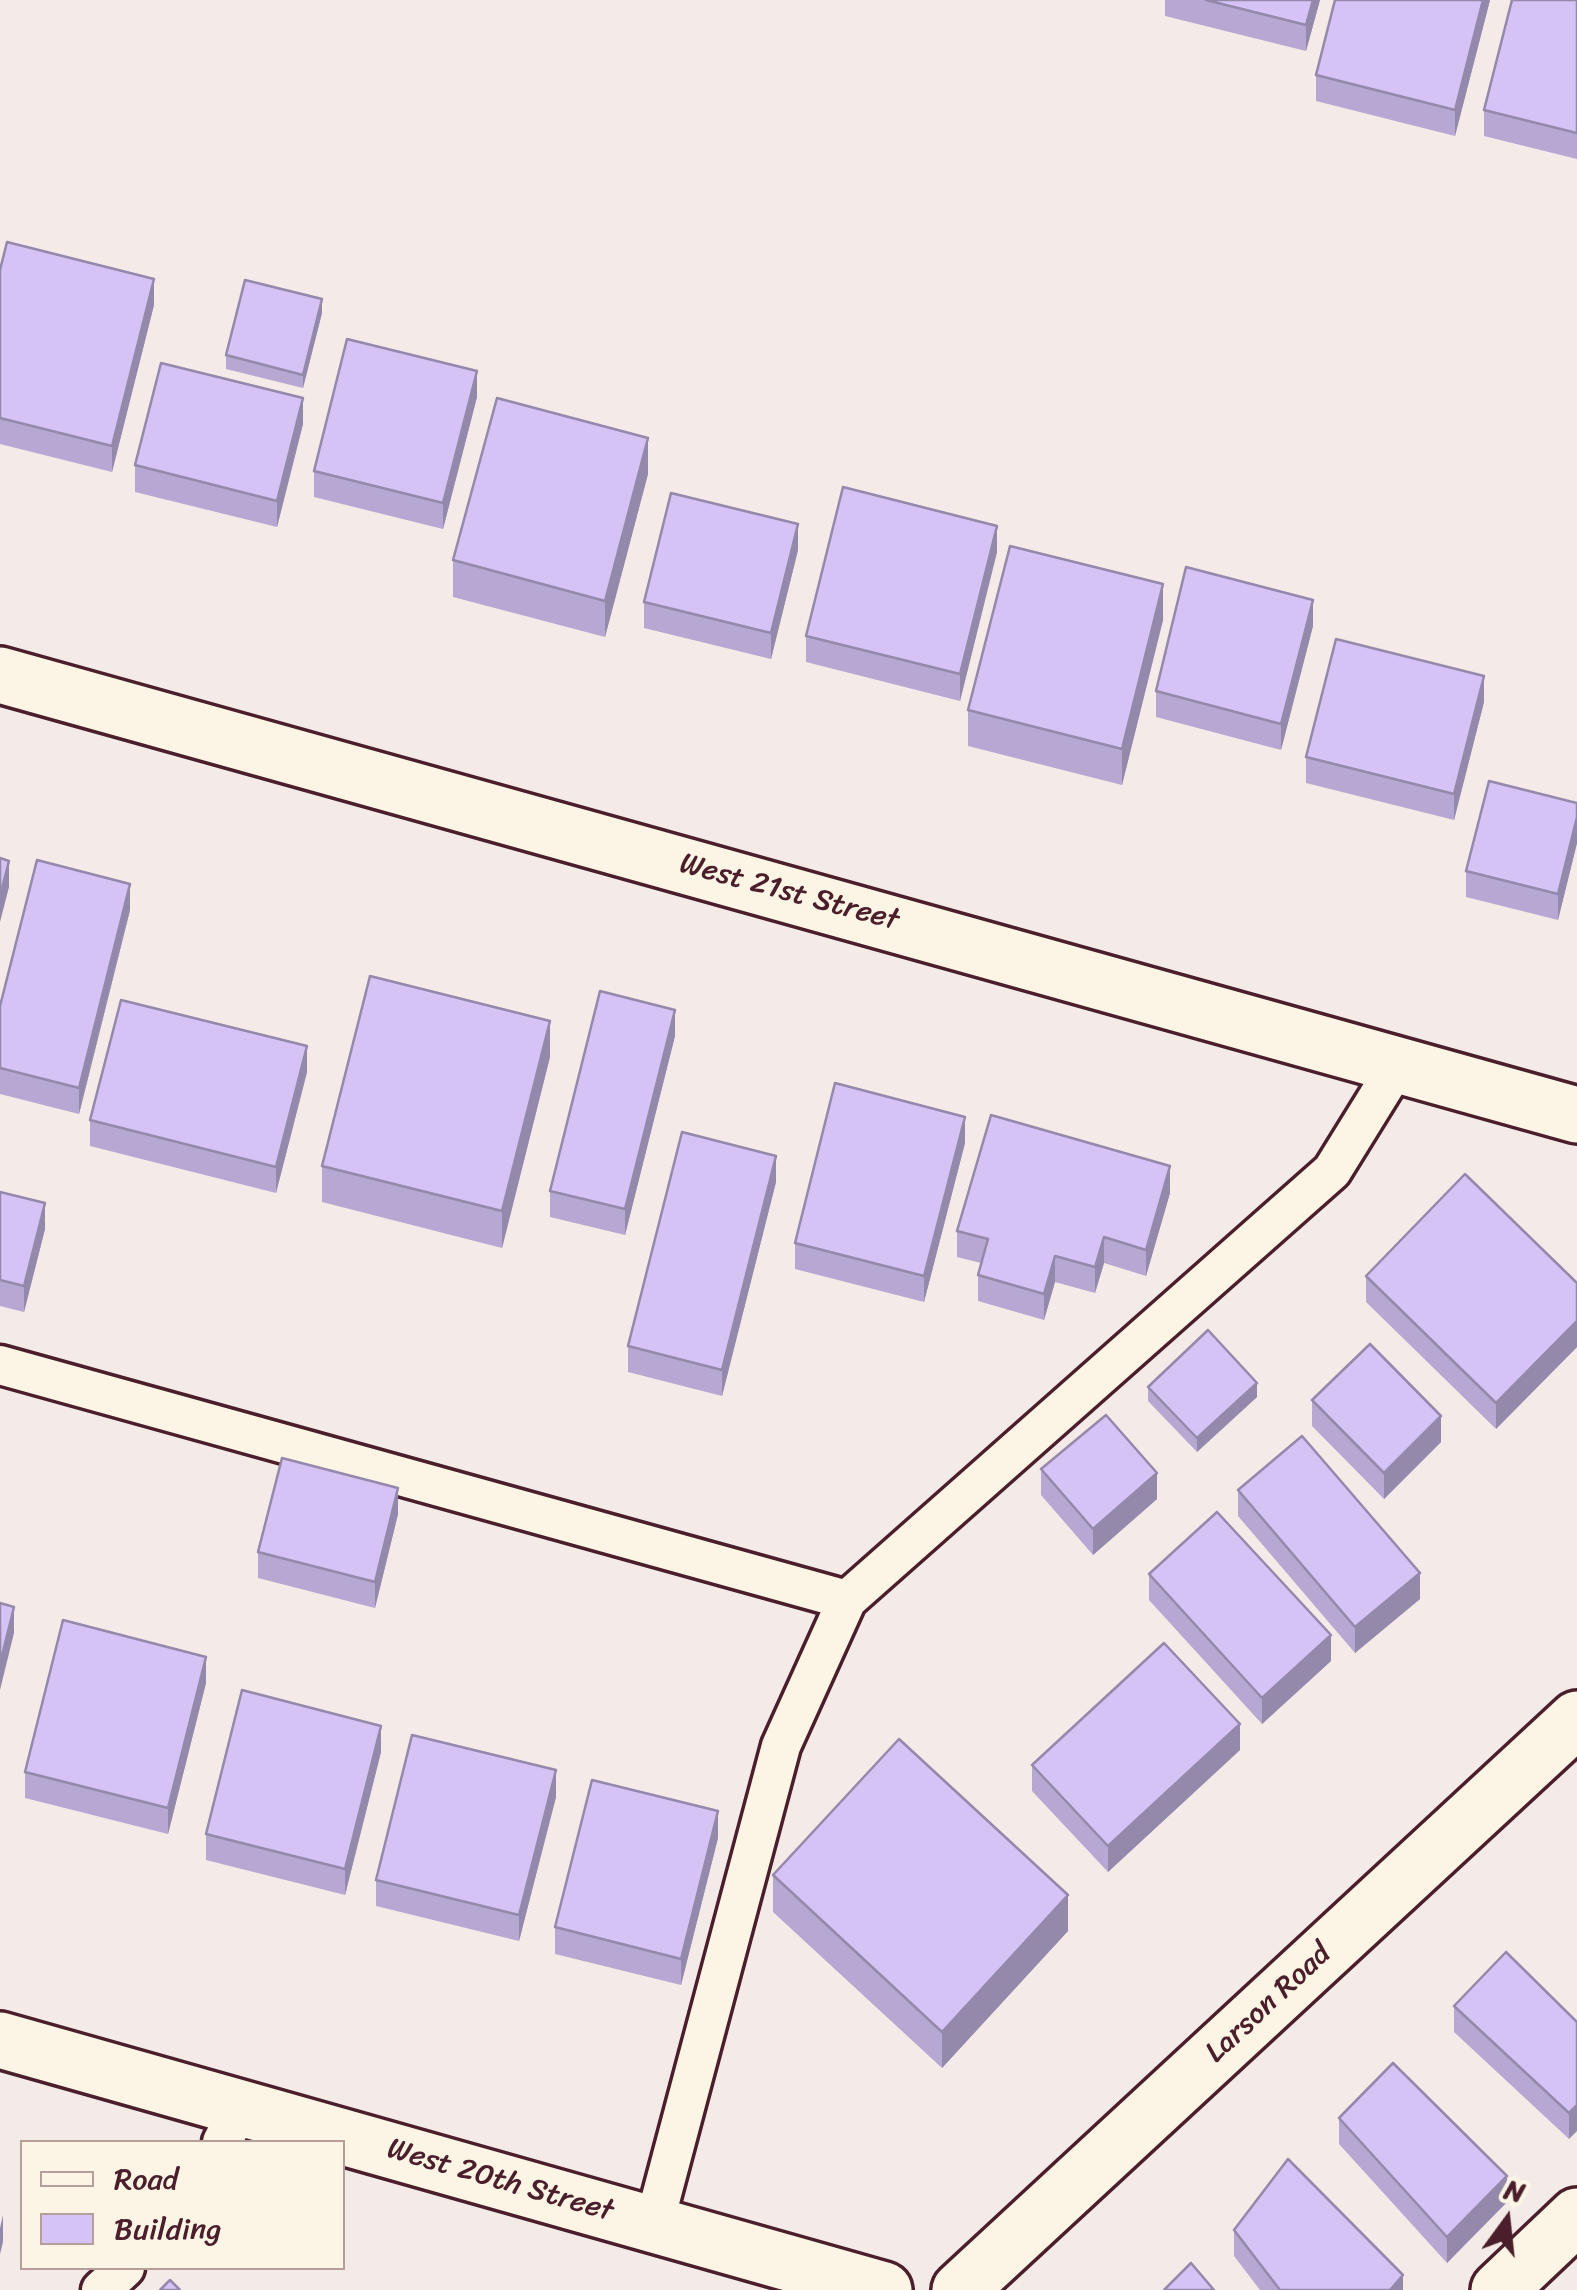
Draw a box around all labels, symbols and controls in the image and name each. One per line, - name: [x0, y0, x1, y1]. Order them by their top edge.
- street label: West 21st Street: [676, 846, 902, 940]
- street label: Larson Road: [1199, 1937, 1339, 2071]
- street label: West 20th Street: [383, 2132, 617, 2230]
- legend: [20, 2140, 345, 2270]
- text: Road: [114, 2152, 178, 2206]
- text: N: [1499, 2164, 1531, 2217]
- north arrow: [1457, 2170, 1557, 2270]
- text: Building: [114, 2202, 221, 2256]

